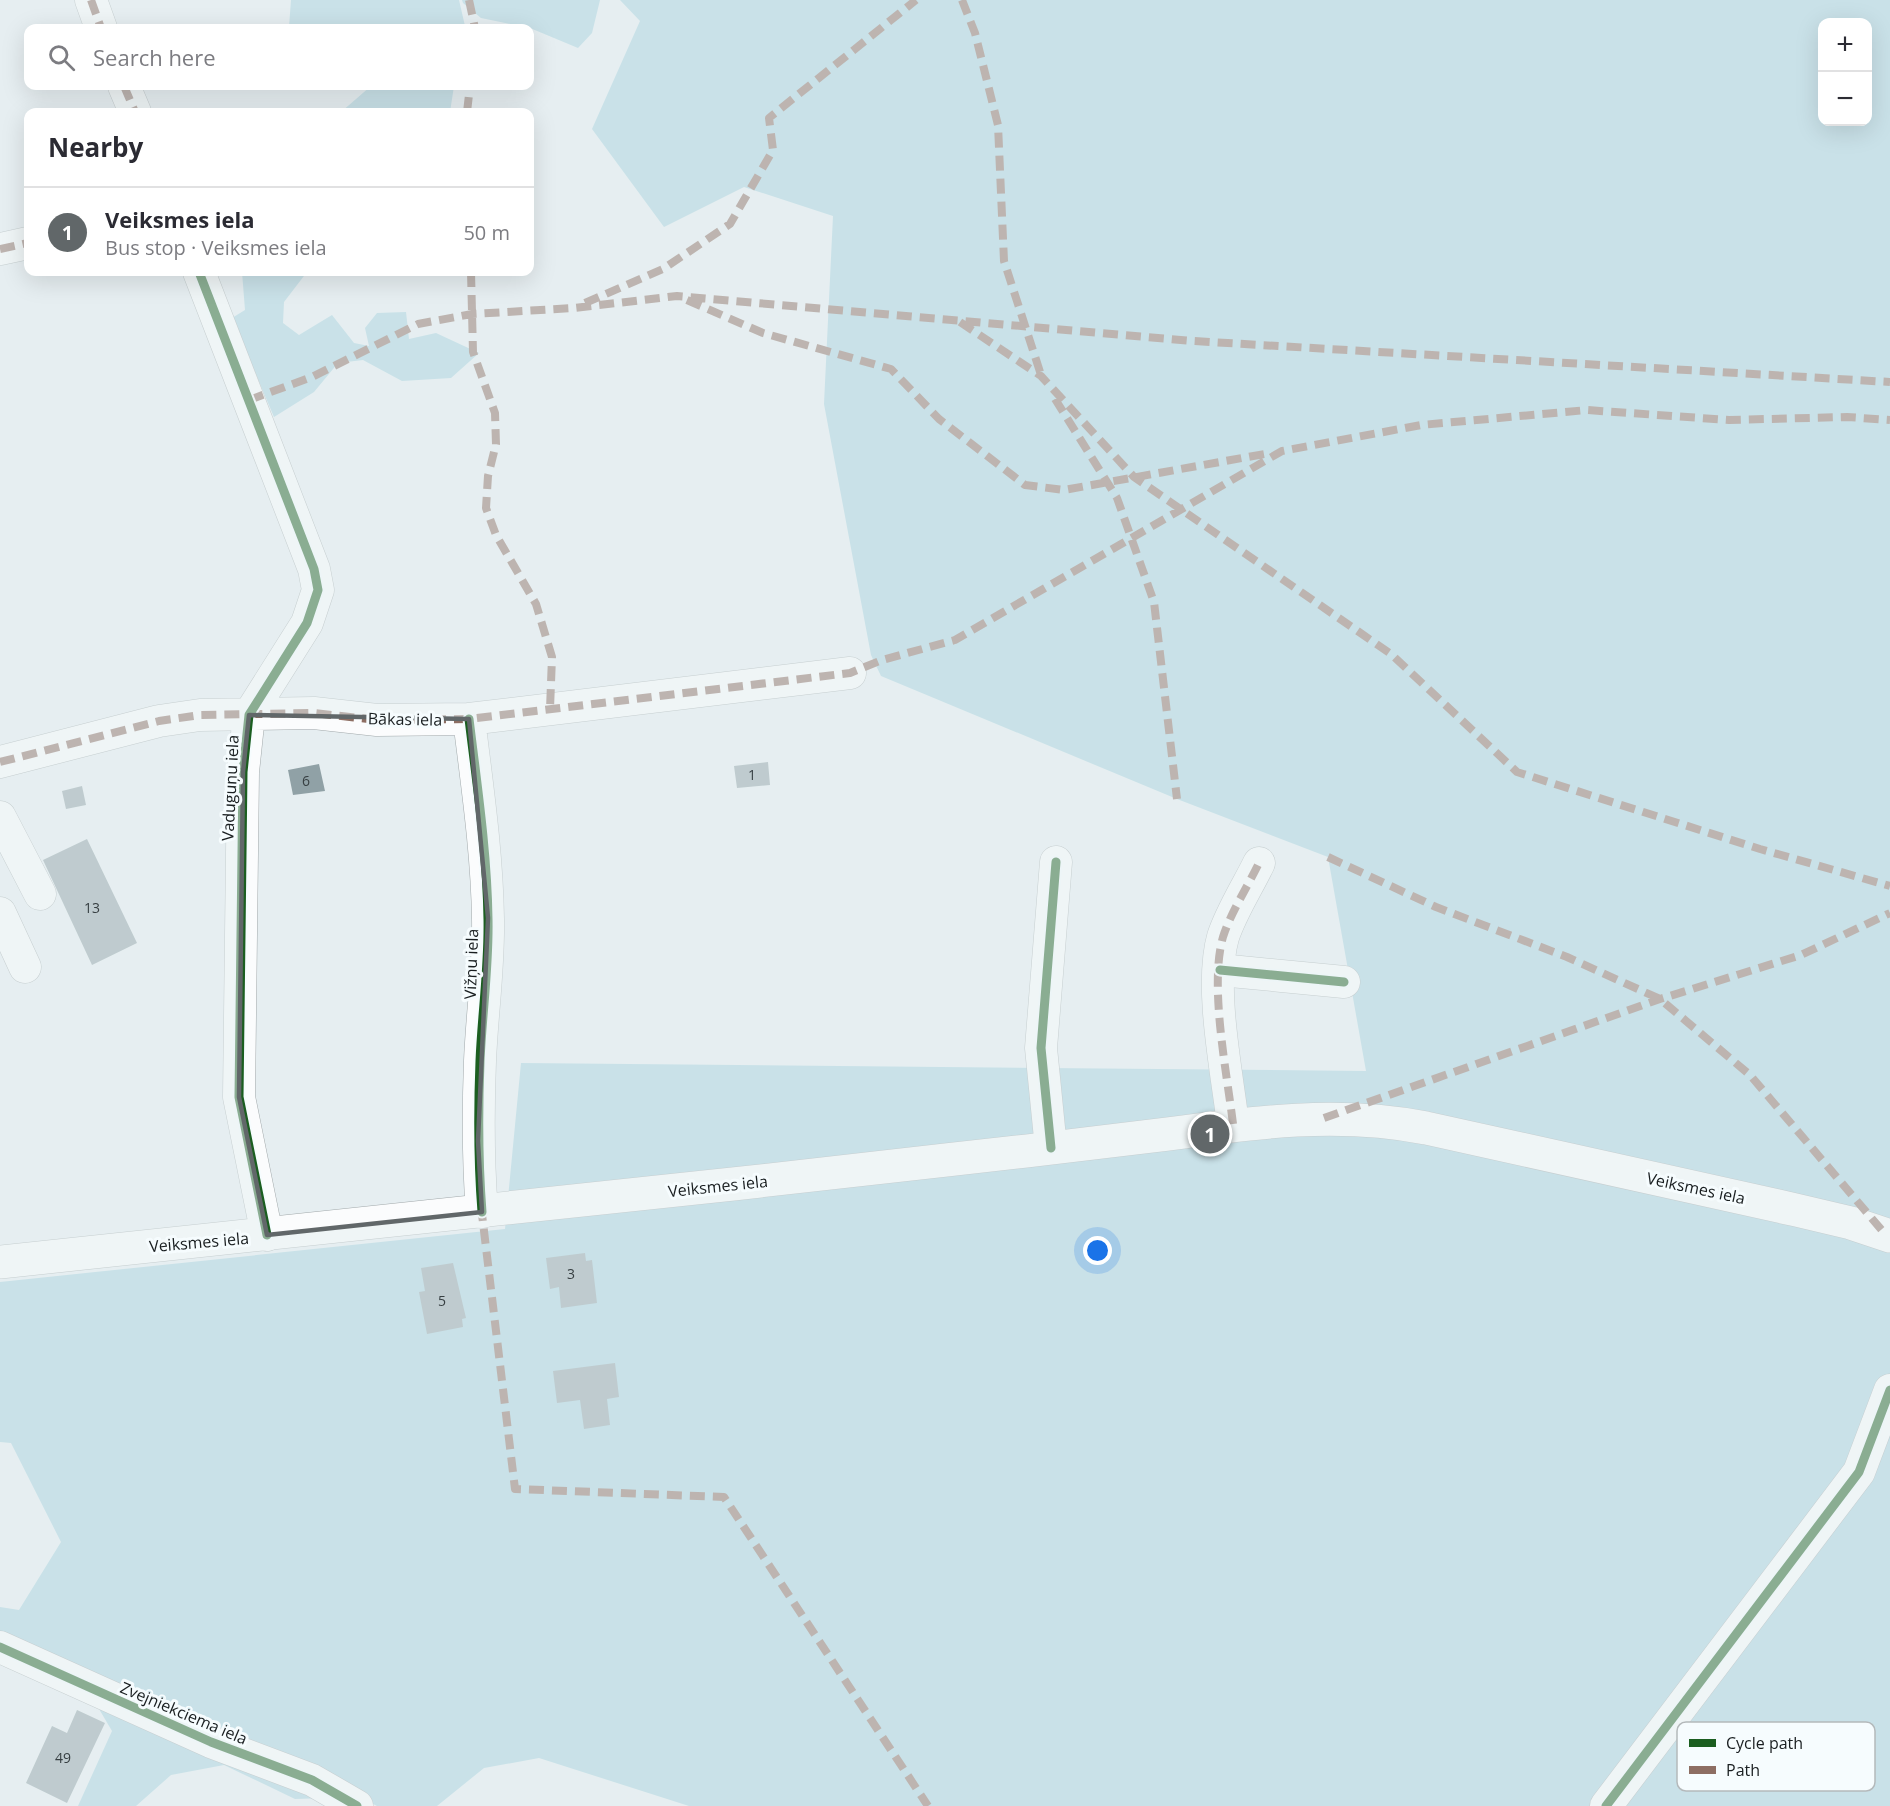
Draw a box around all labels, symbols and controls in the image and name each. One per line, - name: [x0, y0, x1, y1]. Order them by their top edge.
- map controls: [1818, 18, 1872, 126]
- button: +: [1818, 18, 1872, 72]
- search box: [24, 24, 534, 90]
- icon: search: [45, 41, 78, 74]
- text: Search here: [93, 42, 216, 72]
- button: −: [1818, 72, 1872, 126]
- text: Nearby: [48, 129, 143, 165]
- text: Veiksmes iela: [105, 204, 255, 234]
- text: 1: [62, 219, 73, 246]
- text: 50 m: [463, 219, 510, 246]
- text: Bus stop · Veiksmes iela: [105, 234, 327, 261]
- street label: Bākas iela: [368, 707, 442, 731]
- street label: Vaduguņu iela: [216, 734, 244, 842]
- house number: 1: [748, 765, 756, 784]
- house number: 6: [302, 771, 310, 790]
- house number: 13: [84, 898, 100, 917]
- street label: Vižņu iela: [459, 928, 483, 1000]
- pin: 1: [1190, 1112, 1230, 1156]
- street label: Veiksmes iela: [1645, 1167, 1747, 1209]
- street label: Veiksmes iela: [667, 1170, 769, 1202]
- street label: Veiksmes iela: [148, 1227, 250, 1257]
- your location: [1083, 1236, 1112, 1265]
- house number: 3: [567, 1264, 575, 1283]
- house number: 5: [438, 1291, 446, 1310]
- street label: Zvejniekciema iela: [117, 1676, 251, 1750]
- legend: [1677, 1722, 1875, 1791]
- text: Cycle path: [1726, 1732, 1803, 1754]
- house number: 49: [55, 1748, 71, 1767]
- text: Path: [1726, 1759, 1760, 1781]

